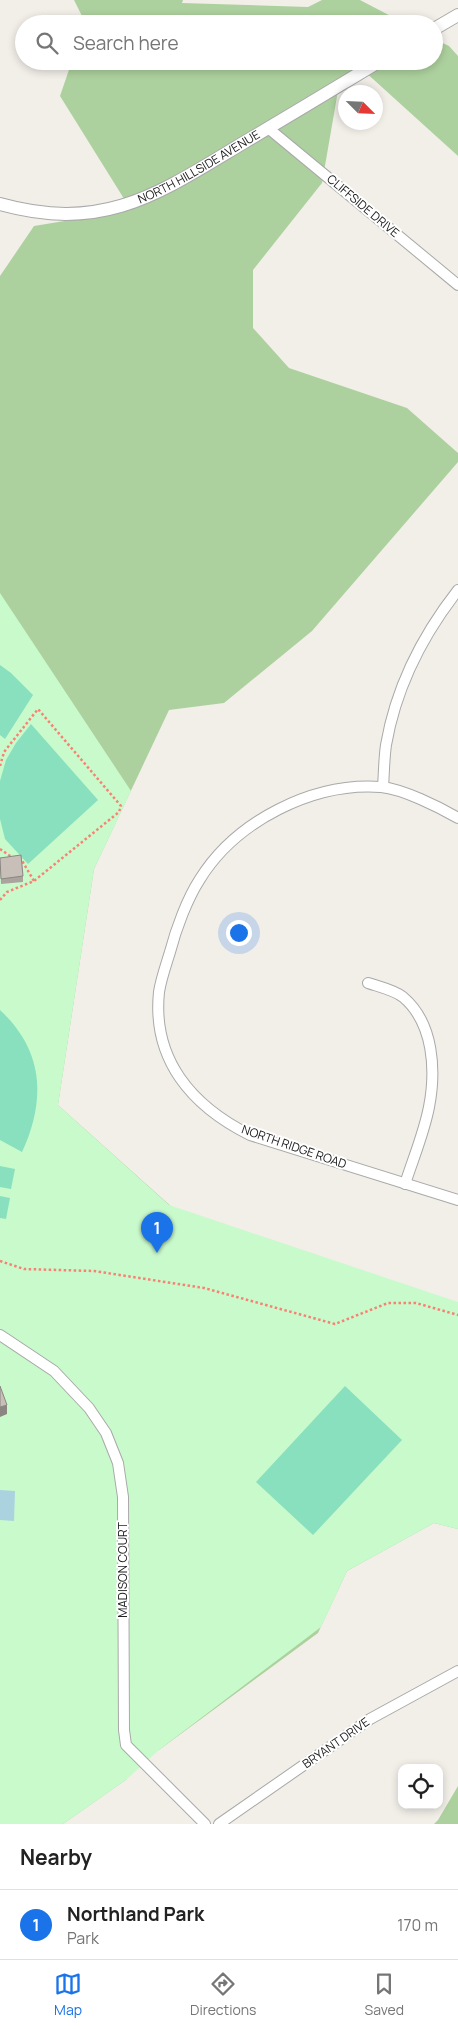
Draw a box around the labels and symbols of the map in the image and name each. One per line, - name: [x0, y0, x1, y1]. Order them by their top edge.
- north arrow: [338, 85, 383, 130]
- street label: NORTH HILLSIDE AVENUE: [135, 126, 263, 207]
- street label: CLIFFSIDE DRIVE: [324, 170, 403, 241]
- your location: [226, 920, 252, 946]
- street label: NORTH RIDGE ROAD: [239, 1121, 349, 1172]
- pin: 1: [141, 1212, 173, 1253]
- street label: MADISON COURT: [114, 1521, 131, 1618]
- street label: BRYANT DRIVE: [299, 1713, 373, 1772]

